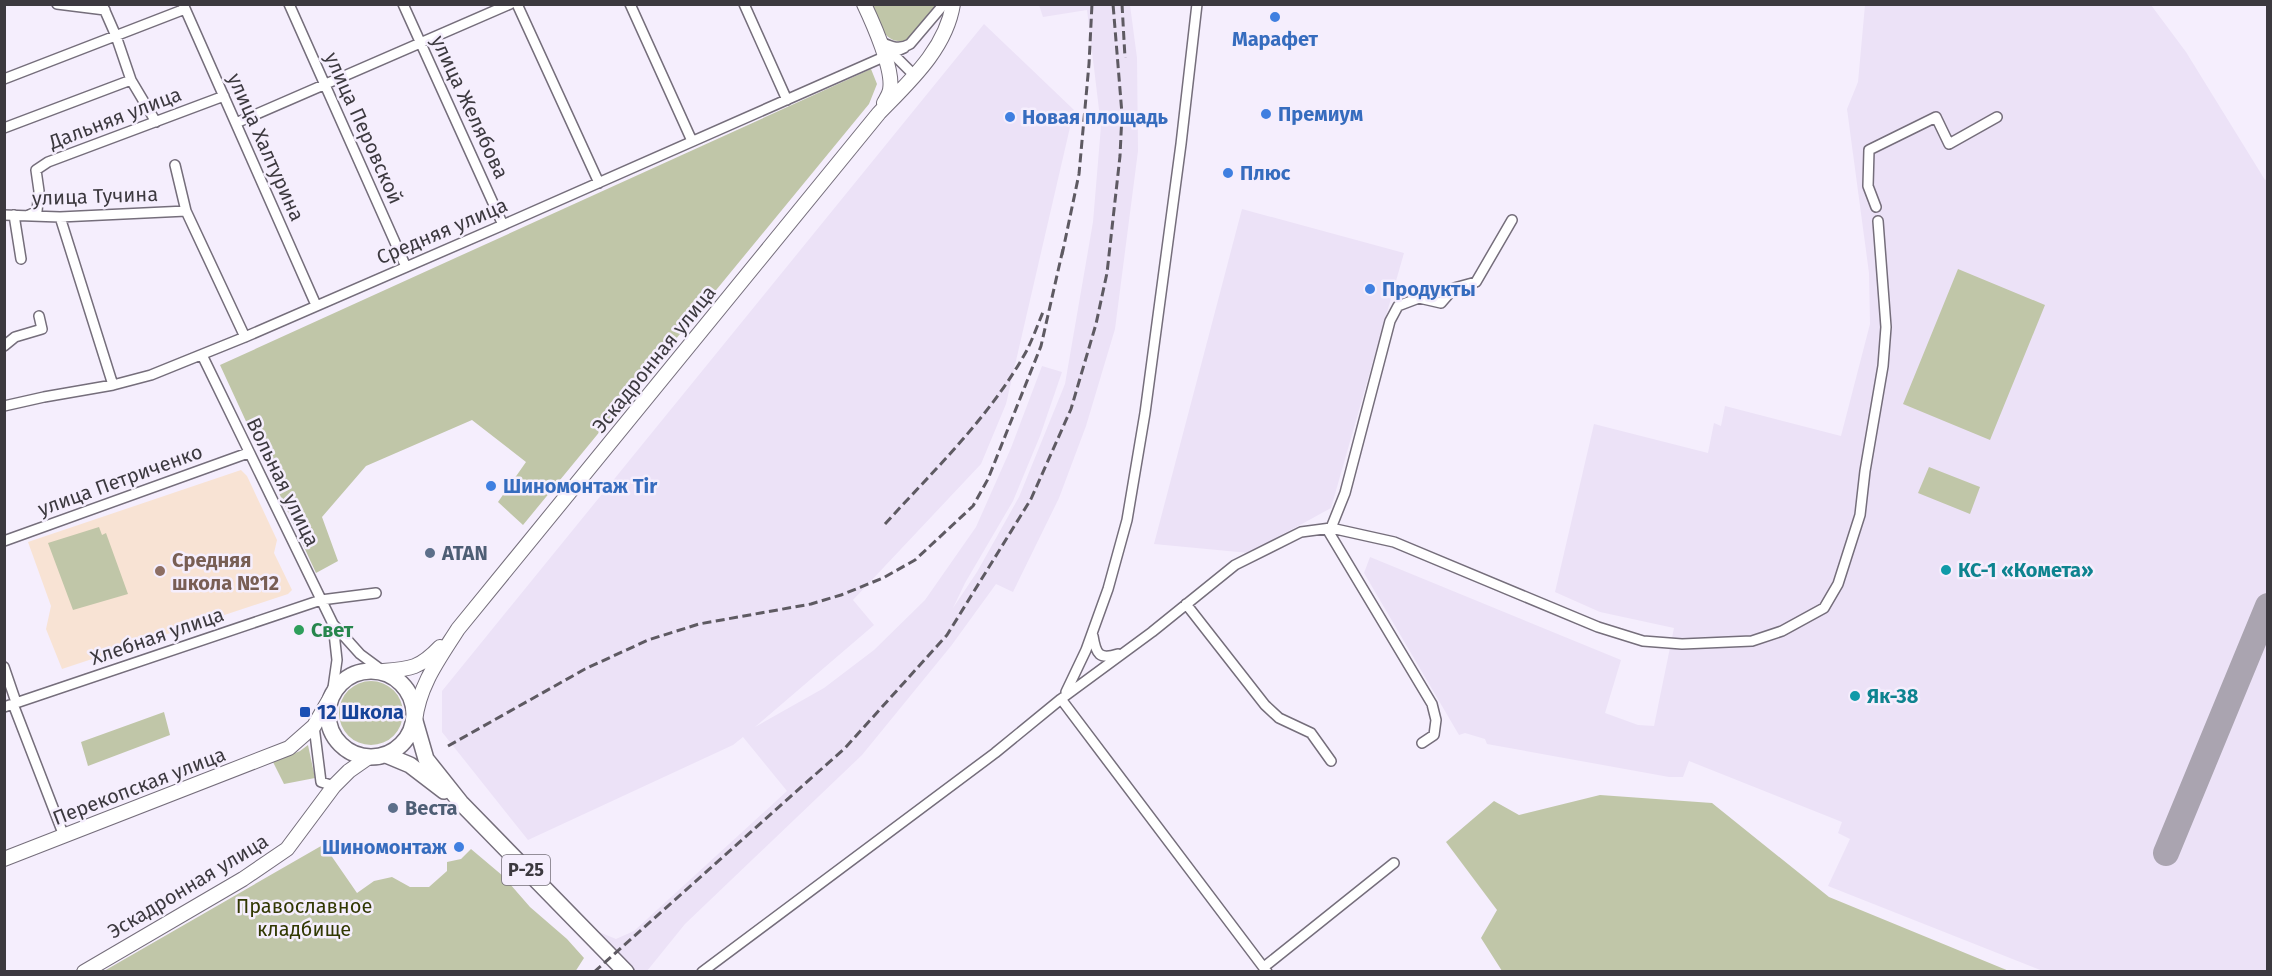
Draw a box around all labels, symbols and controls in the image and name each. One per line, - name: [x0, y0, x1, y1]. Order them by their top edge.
- marker: Марафет: [1268, 10, 1282, 24]
- place label: Марафет: [1232, 27, 1319, 51]
- street label: улица Желябова: [426, 31, 514, 183]
- street label: улица Перовской: [320, 48, 408, 208]
- street label: улица Халтурина: [223, 69, 309, 225]
- street label: Дальняя улица: [44, 82, 185, 155]
- place label: Премиум: [1278, 102, 1363, 126]
- place label: Новая площадь: [1022, 105, 1169, 129]
- marker: Премиум: [1259, 107, 1273, 121]
- marker: Новая площадь: [1003, 110, 1017, 124]
- place label: Плюс: [1240, 161, 1291, 185]
- marker: Плюс: [1221, 166, 1235, 180]
- street label: улица Тучина: [32, 182, 158, 210]
- street label: Средняя улица: [373, 193, 511, 269]
- place label: Продукты: [1382, 277, 1476, 301]
- street label: Эскадронная улица: [587, 280, 721, 438]
- marker: Продукты: [1363, 282, 1377, 296]
- street label: Вольная улица: [241, 414, 325, 550]
- street label: улица Петриченко: [34, 439, 206, 521]
- place label: Шиномонтаж Tir: [503, 474, 658, 498]
- marker: Шиномонтаж Tir: [484, 479, 498, 493]
- place label: ATAN: [441, 541, 488, 565]
- marker: ATAN: [423, 546, 437, 560]
- place label: Средняя школа №12: [172, 548, 279, 595]
- place label: КС-1 «Комета»: [1958, 558, 2094, 582]
- marker: КС-1 «Комета»: [1939, 563, 1953, 577]
- marker: Средняя школа №12: [153, 564, 167, 578]
- street label: Хлебная улица: [87, 602, 227, 670]
- place label: Свет: [311, 618, 354, 642]
- marker: Свет: [292, 623, 306, 637]
- place label: Як-38: [1867, 684, 1919, 708]
- marker: Як-38: [1848, 689, 1862, 703]
- place label: 12 Школа: [317, 700, 404, 724]
- marker: 12 Школа: [298, 705, 312, 719]
- street label: Перекопская улица: [49, 742, 229, 830]
- place label: Веста: [405, 796, 458, 820]
- marker: Веста: [386, 801, 400, 815]
- street label: Эскадронная улица: [104, 829, 272, 943]
- place label: Шиномонтаж: [322, 835, 448, 859]
- marker: Шиномонтаж: [452, 840, 466, 854]
- road number: Р-25: [502, 855, 550, 885]
- park label: Православное кладбище: [236, 894, 372, 941]

